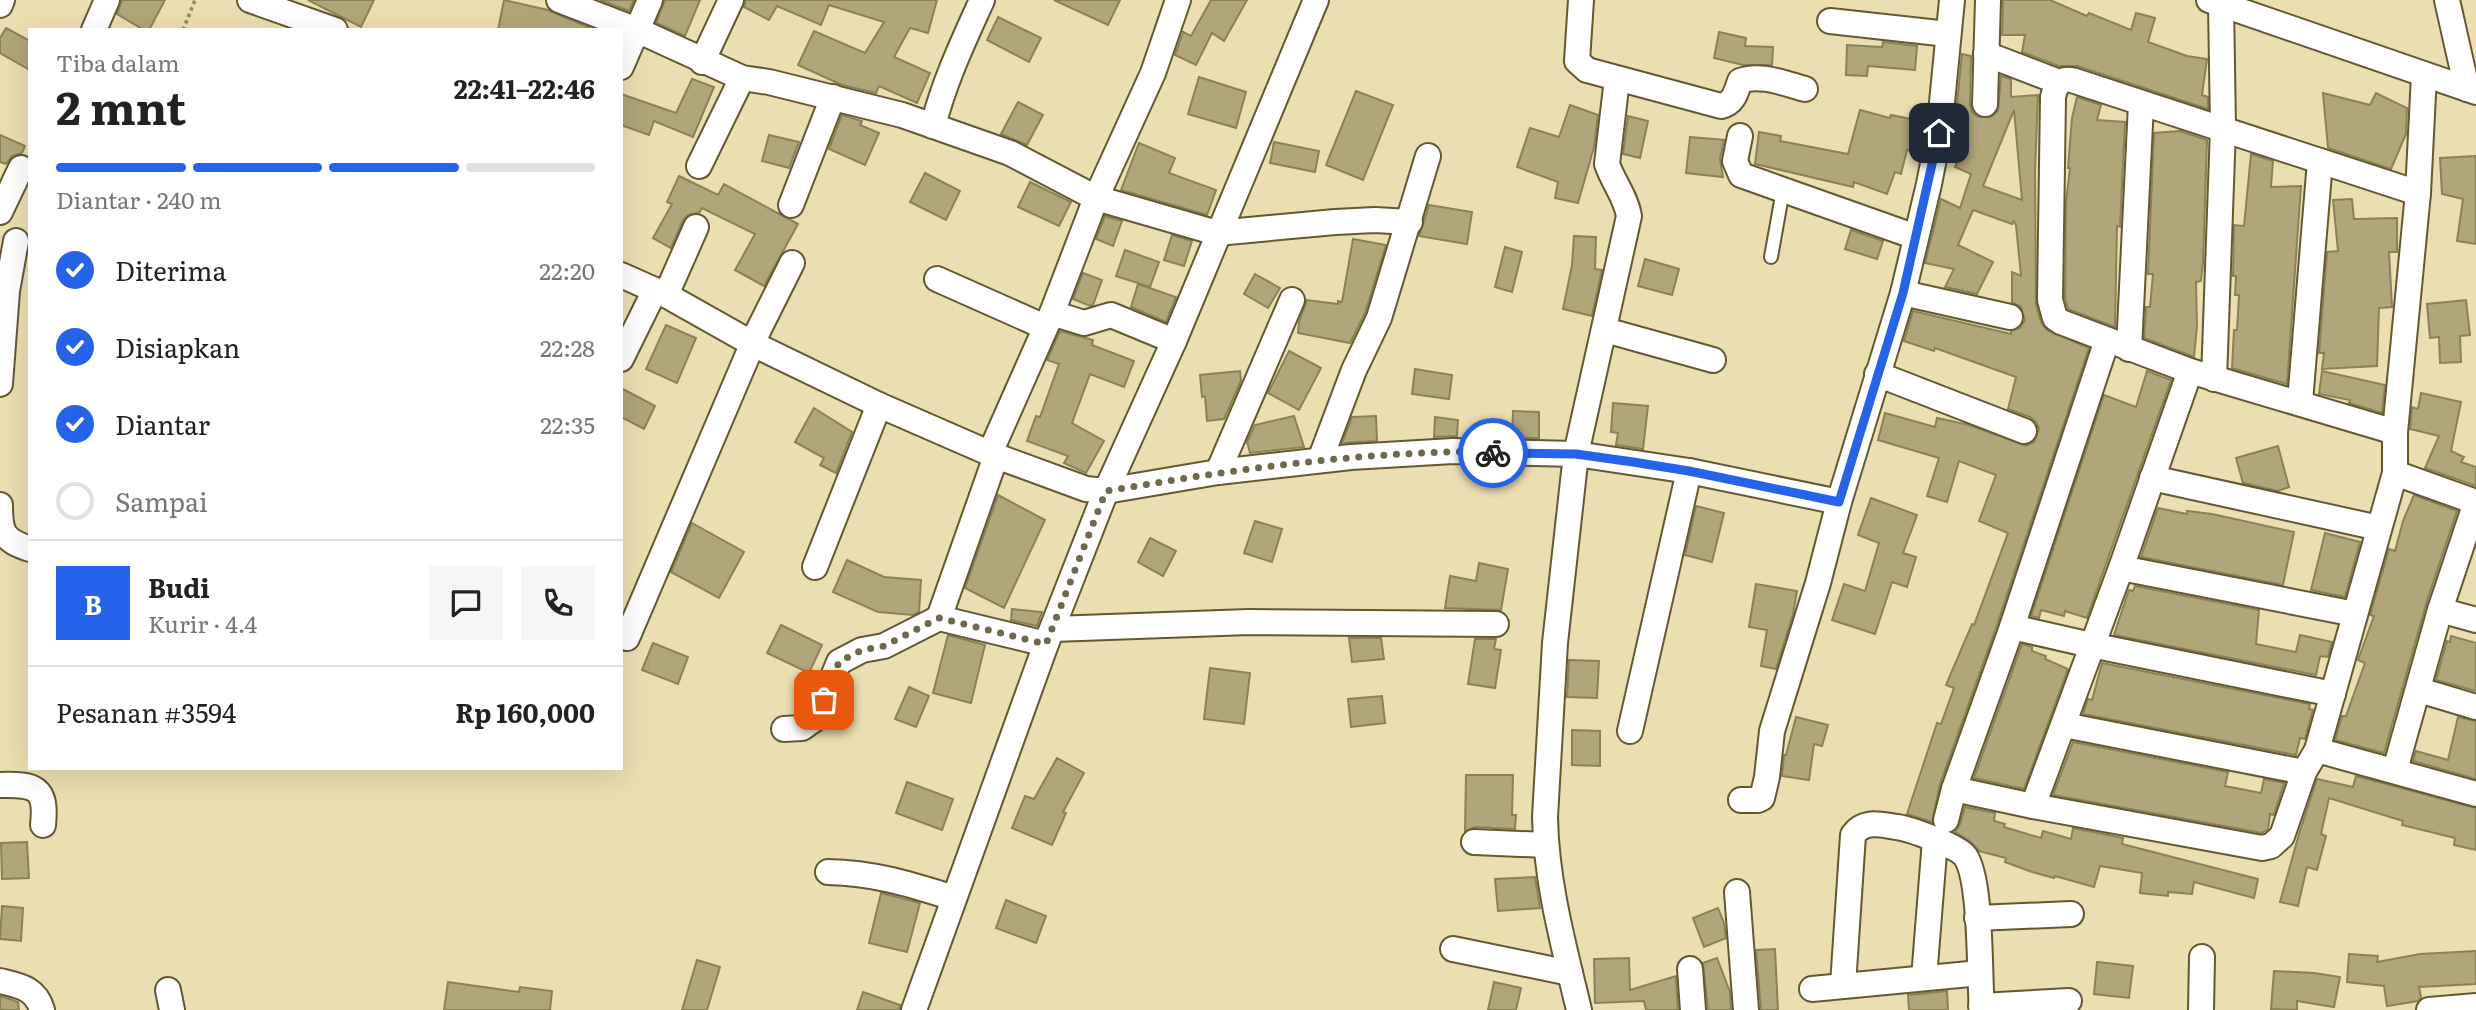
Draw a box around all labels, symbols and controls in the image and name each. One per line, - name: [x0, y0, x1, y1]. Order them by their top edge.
- text: Tiba dalam: [56, 45, 180, 79]
- text: 22:41–22:46: [454, 68, 595, 107]
- text: 2 mnt: [56, 71, 186, 139]
- pin: [1909, 103, 1969, 163]
- icon: home: [1920, 114, 1958, 152]
- text: Diantar · 240 m: [56, 182, 221, 216]
- text: Diterima: [115, 250, 227, 289]
- icon: check: [56, 251, 94, 289]
- text: 22:20: [539, 253, 595, 287]
- text: Disiapkan: [115, 327, 240, 366]
- icon: check: [56, 328, 94, 366]
- text: 22:28: [540, 330, 595, 364]
- text: Diantar: [115, 404, 210, 443]
- icon: check: [56, 405, 94, 443]
- text: 22:35: [540, 407, 595, 441]
- courier: [1458, 418, 1528, 488]
- icon: bike: [1474, 434, 1512, 472]
- text: Sampai: [115, 481, 208, 520]
- button: chat: [429, 566, 503, 640]
- button: phone: [521, 566, 595, 640]
- text: Budi: [148, 567, 210, 606]
- text: B: [84, 584, 102, 623]
- text: Kurir · 4.4: [148, 606, 257, 640]
- pin: [794, 670, 854, 730]
- icon: bag: [805, 681, 843, 719]
- text: Pesanan #3594: [56, 692, 236, 731]
- text: Rp 160,000: [455, 692, 595, 731]

